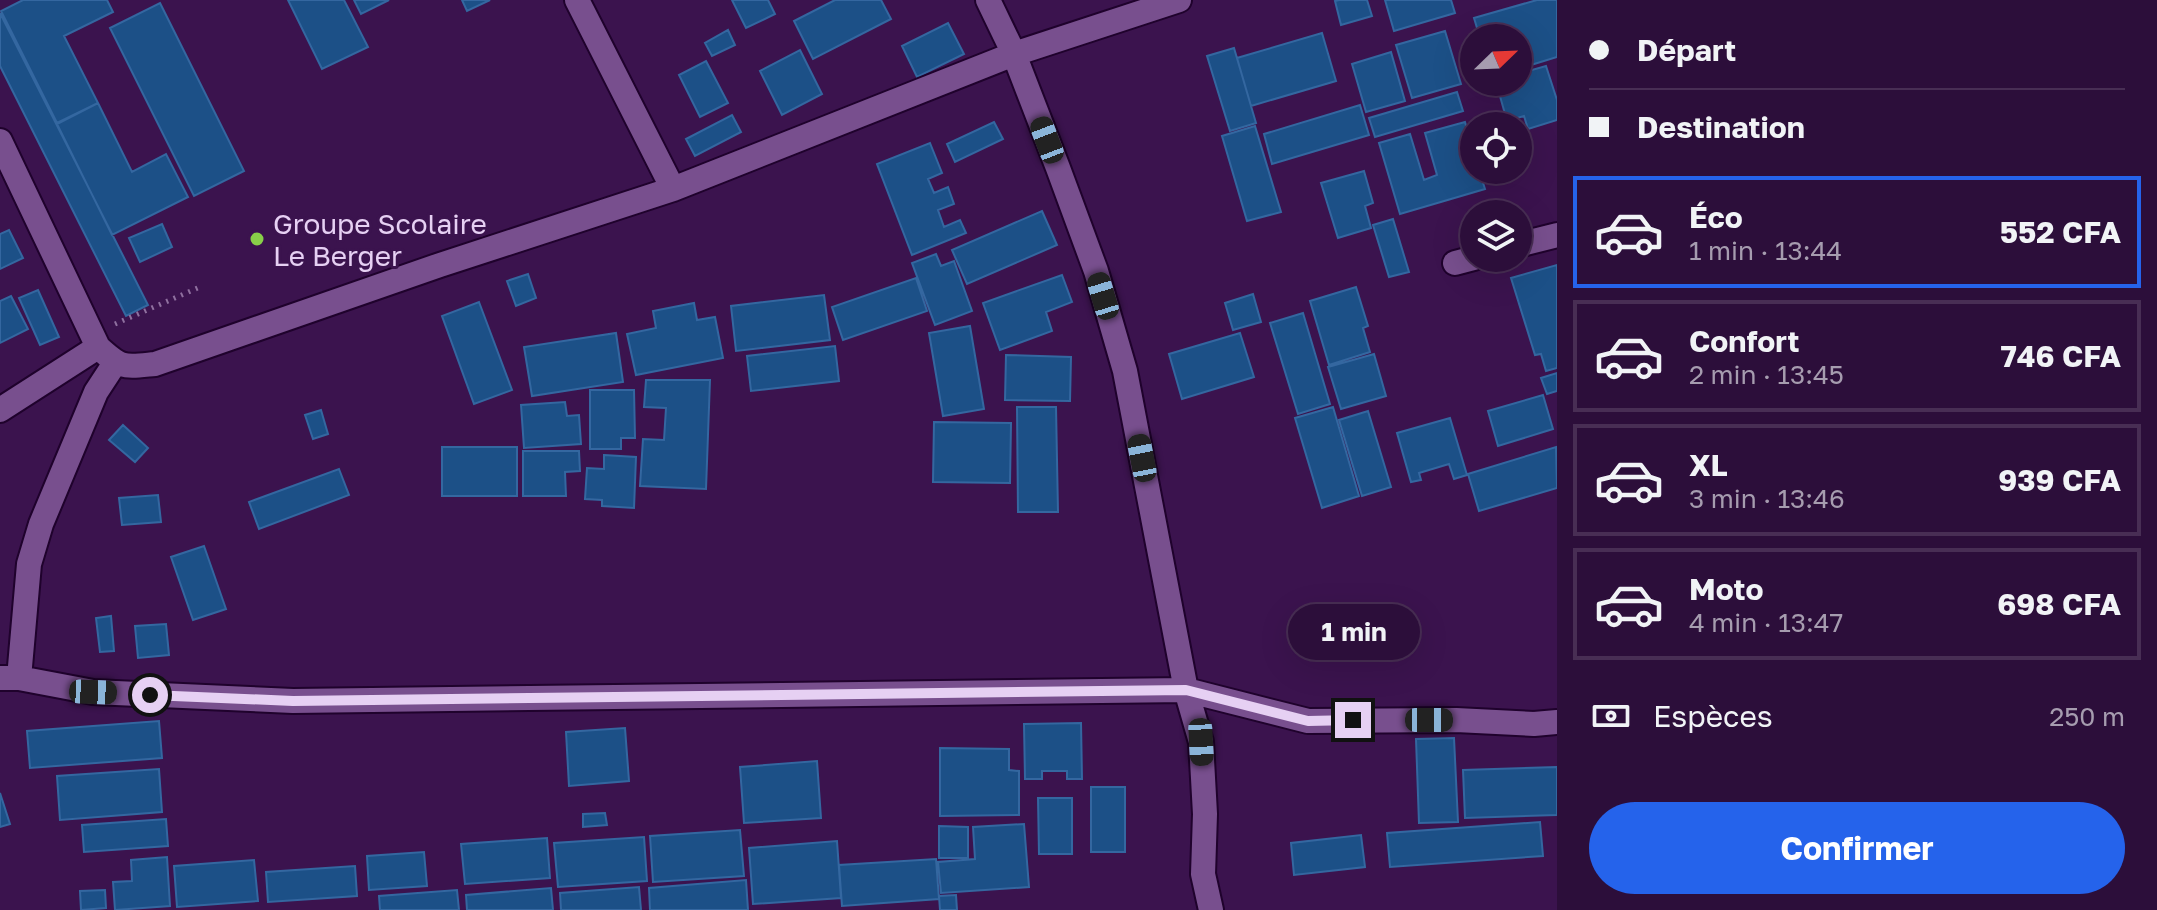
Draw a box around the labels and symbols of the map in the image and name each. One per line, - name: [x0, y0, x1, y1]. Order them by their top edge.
- north arrow: [1460, 24, 1532, 96]
- car: [1027, 113, 1067, 167]
- place label: Groupe Scolaire Le Berger: [273, 207, 487, 272]
- marker: Groupe Scolaire Le Berger: [248, 230, 266, 248]
- car: [1085, 270, 1121, 322]
- car: [1126, 432, 1158, 484]
- callout: 1 min: [1287, 604, 1419, 660]
- route start: [132, 677, 168, 713]
- car: [69, 679, 117, 705]
- route end: [1335, 702, 1371, 738]
- car: [1405, 708, 1453, 732]
- car: [1188, 717, 1214, 767]

